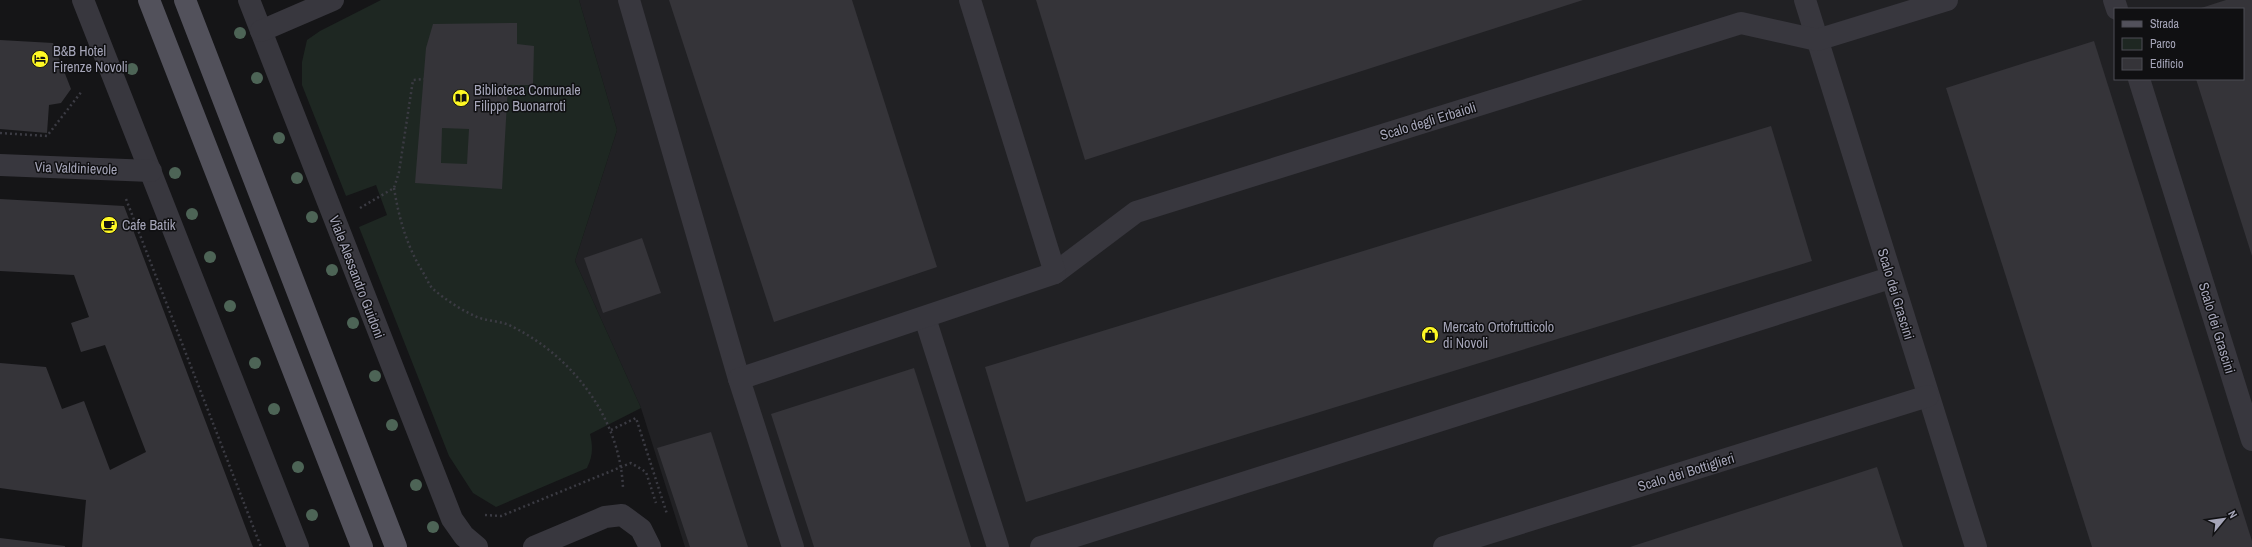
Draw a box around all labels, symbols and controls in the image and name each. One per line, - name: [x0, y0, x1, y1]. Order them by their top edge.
- legend: [2114, 8, 2244, 80]
- text: Strada: [2150, 16, 2180, 32]
- text: Parco: [2150, 36, 2176, 52]
- place label: B&B Hotel Firenze Novoli: [53, 42, 128, 76]
- hotel icon: B&B Hotel Firenze Novoli: [30, 49, 50, 69]
- text: Edificio: [2150, 56, 2183, 72]
- place label: Biblioteca Comunale Filippo Buonarroti: [474, 81, 581, 115]
- library icon: Biblioteca Comunale Filippo Buonarroti: [451, 88, 471, 108]
- street label: Scalo degli Erbaioli: [1378, 98, 1478, 144]
- street label: Via Valdinievole: [34, 158, 118, 178]
- street label: Viale Alessandro Guidoni: [325, 213, 389, 341]
- cafe icon: Cafe Batik: [99, 215, 119, 235]
- place label: Cafe Batik: [122, 216, 176, 234]
- street label: Scalo dei Grascini: [1874, 246, 1918, 342]
- street label: Scalo dei Grascini: [2195, 280, 2239, 376]
- place label: Mercato Ortofrutticolo di Novoli: [1443, 318, 1554, 352]
- shop icon: Mercato Ortofrutticolo di Novoli: [1420, 325, 1440, 345]
- street label: Scalo dei Bottiglieri: [1635, 449, 1737, 495]
- north arrow: [2204, 499, 2244, 539]
- text: N: [2225, 508, 2240, 520]

